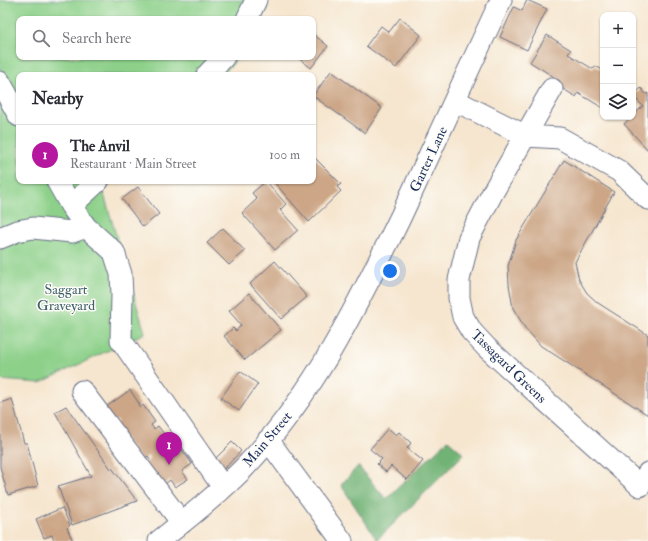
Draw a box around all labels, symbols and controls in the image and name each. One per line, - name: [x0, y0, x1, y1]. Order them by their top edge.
- map controls: [600, 12, 636, 120]
- button: +: [600, 12, 636, 48]
- search box: [16, 16, 316, 60]
- icon: search: [30, 27, 52, 49]
- text: Search here: [62, 29, 131, 48]
- button: −: [600, 48, 636, 84]
- button: layers: [600, 84, 636, 120]
- text: Nearby: [32, 88, 83, 109]
- street label: Garter Lane: [406, 124, 451, 195]
- text: The Anvil: [70, 137, 130, 156]
- text: 1: [43, 147, 47, 163]
- text: 100 m: [269, 147, 300, 163]
- text: Restaurant · Main Street: [70, 156, 197, 172]
- your location: [380, 261, 400, 281]
- park label: Saggart Graveyard: [37, 281, 95, 315]
- street label: Tassagard Greens: [467, 326, 550, 407]
- street label: Main Street: [239, 408, 296, 470]
- pin: 1: [156, 432, 182, 465]

